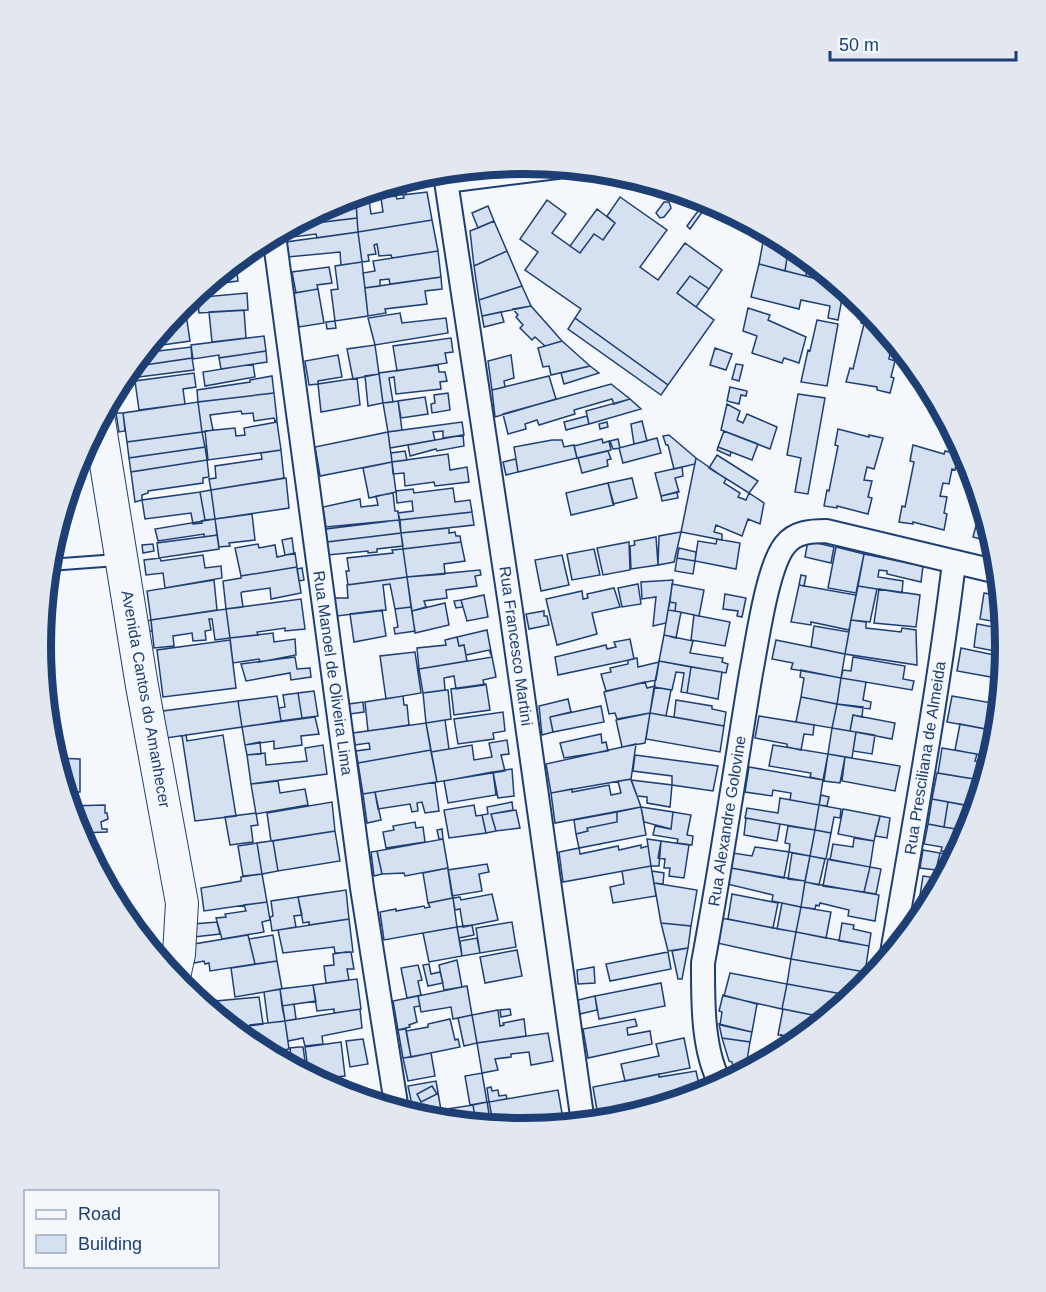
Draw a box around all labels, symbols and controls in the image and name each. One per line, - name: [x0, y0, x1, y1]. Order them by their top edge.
- scale bar: [830, 24, 1016, 62]
- text: 50 m: [839, 35, 879, 55]
- street label: Rua Francesco Martini: [496, 565, 536, 727]
- street label: Rua Manoel de Oliveira Lima: [310, 570, 356, 776]
- street label: Avenida Cantos do Amanhecer: [119, 589, 174, 810]
- street label: Rua Presciliana de Almeida: [901, 660, 949, 856]
- street label: Rua Alexandre Golovine: [705, 734, 749, 908]
- legend: [24, 1190, 219, 1268]
- text: Road: [78, 1204, 121, 1224]
- text: Building: [78, 1234, 142, 1254]

